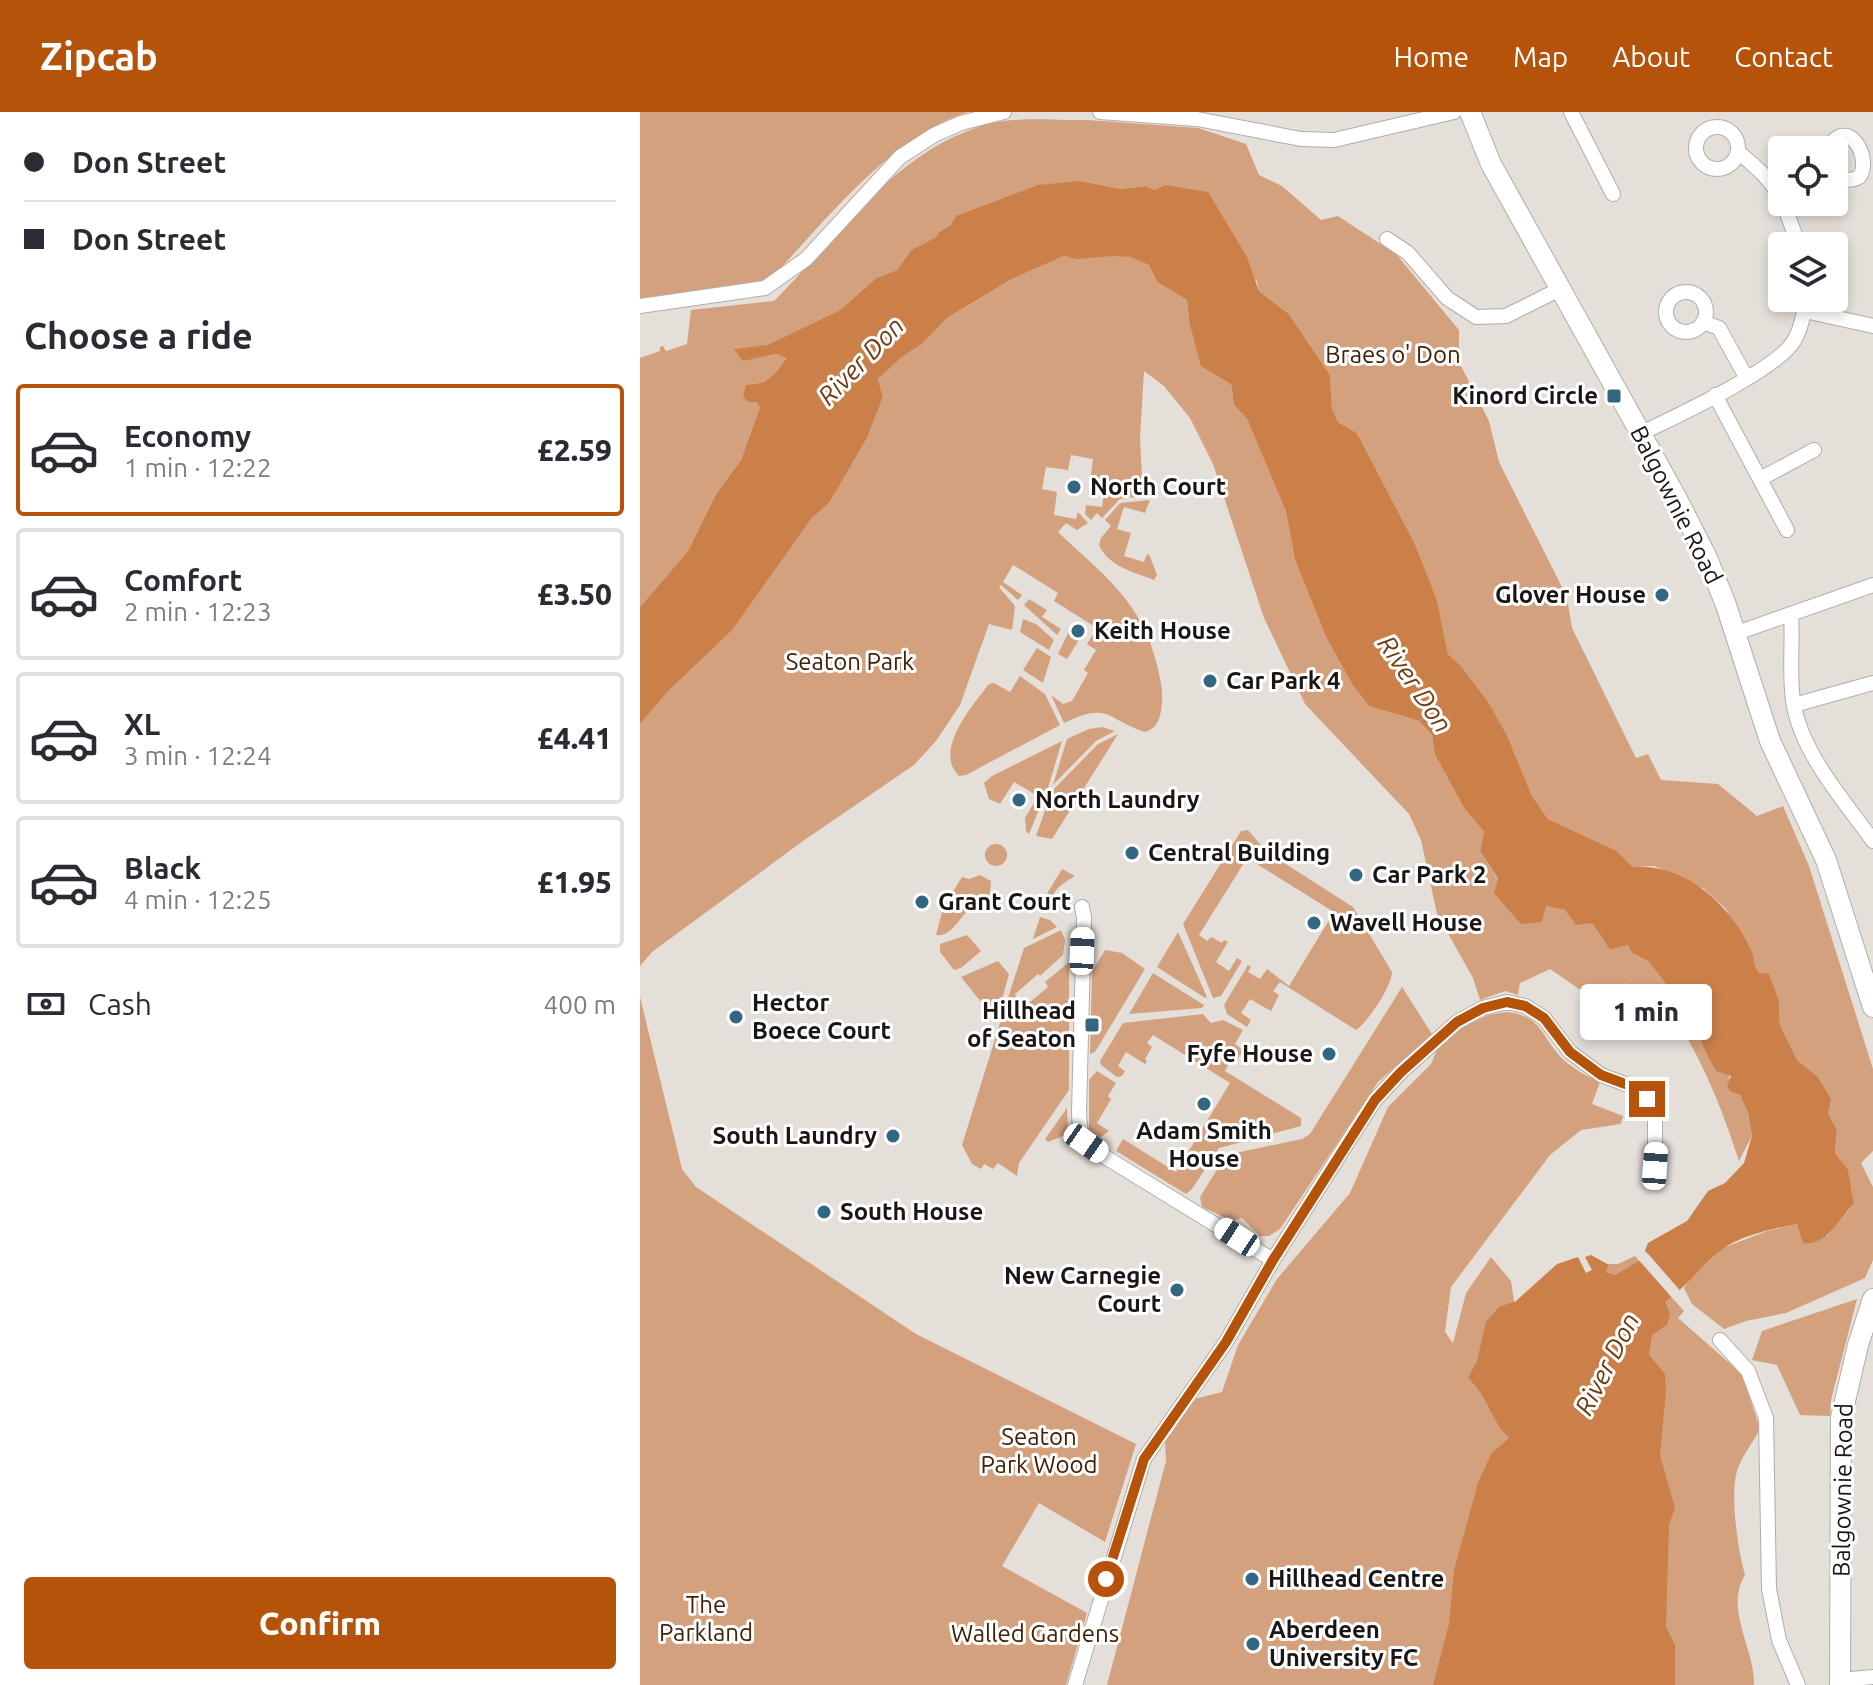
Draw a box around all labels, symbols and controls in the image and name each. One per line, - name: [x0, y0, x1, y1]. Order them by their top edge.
- text: Zipcab: [40, 35, 158, 77]
- text: Home: [1394, 41, 1469, 72]
- text: Map: [1513, 41, 1568, 72]
- text: About: [1612, 41, 1690, 72]
- text: Contact: [1734, 41, 1833, 72]
- map controls: [1768, 136, 1848, 312]
- button: locate: [1768, 136, 1848, 216]
- text: Don Street: [72, 145, 226, 179]
- text: Don Street: [72, 222, 226, 256]
- button: layers: [1768, 232, 1848, 312]
- water label: River Don: [812, 311, 909, 411]
- text: Choose a ride: [24, 315, 253, 356]
- park label: Braes o' Don: [1325, 341, 1461, 368]
- place label: Kinord Circle: [1452, 382, 1598, 409]
- marker: Kinord Circle: [1605, 387, 1623, 405]
- icon: car: [28, 414, 100, 486]
- text: Economy: [124, 419, 251, 453]
- street label: Balgownie Road: [1625, 421, 1728, 588]
- text: £2.59: [537, 433, 612, 467]
- text: 1 min · 12:22: [124, 453, 272, 482]
- place label: North Court: [1090, 473, 1226, 500]
- marker: North Court: [1065, 478, 1083, 496]
- icon: car: [28, 558, 100, 630]
- text: Comfort: [124, 563, 242, 597]
- text: £3.50: [537, 577, 612, 611]
- place label: Glover House: [1495, 581, 1646, 608]
- marker: Glover House: [1653, 586, 1671, 604]
- text: 2 min · 12:23: [124, 597, 272, 626]
- place label: Keith House: [1094, 617, 1231, 644]
- marker: Keith House: [1069, 622, 1087, 640]
- water label: River Don: [1372, 630, 1458, 738]
- park label: Seaton Park: [786, 648, 914, 675]
- place label: Car Park 4: [1226, 667, 1340, 694]
- marker: Car Park 4: [1201, 672, 1219, 690]
- icon: car: [28, 702, 100, 774]
- text: XL: [124, 707, 160, 741]
- text: £4.41: [537, 721, 612, 755]
- text: 3 min · 12:24: [124, 741, 272, 770]
- place label: North Laundry: [1035, 786, 1200, 813]
- marker: North Laundry: [1010, 791, 1028, 809]
- place label: Central Building: [1148, 839, 1330, 866]
- marker: Central Building: [1123, 844, 1141, 862]
- icon: car: [28, 846, 100, 918]
- text: Black: [124, 851, 201, 885]
- place label: Car Park 2: [1372, 861, 1486, 888]
- text: £1.95: [537, 865, 612, 899]
- marker: Car Park 2: [1347, 866, 1365, 884]
- text: 4 min · 12:25: [124, 885, 272, 914]
- place label: Grant Court: [938, 888, 1071, 915]
- marker: Grant Court: [913, 893, 931, 911]
- place label: Wavell House: [1330, 909, 1482, 936]
- marker: Wavell House: [1305, 914, 1323, 932]
- car: [1069, 927, 1095, 975]
- icon: cash: [24, 982, 68, 1026]
- callout: 1 min: [1581, 983, 1713, 1039]
- text: Cash: [88, 987, 152, 1021]
- place label: Hector Boece Court: [752, 989, 891, 1044]
- text: 400 m: [544, 990, 616, 1019]
- place label: Hillhead of Seaton: [967, 997, 1076, 1052]
- text: 1 min: [1613, 997, 1679, 1026]
- marker: Hector Boece Court: [727, 1008, 745, 1026]
- marker: Hillhead of Seaton: [1083, 1016, 1101, 1034]
- place label: Fyfe House: [1186, 1040, 1313, 1067]
- marker: Fyfe House: [1320, 1045, 1338, 1063]
- route end: [1629, 1081, 1665, 1117]
- marker: Adam Smith House: [1195, 1095, 1213, 1113]
- place label: Adam Smith House: [1136, 1117, 1272, 1172]
- car: [1059, 1119, 1113, 1167]
- place label: South Laundry: [713, 1122, 877, 1149]
- marker: South Laundry: [884, 1127, 902, 1145]
- car: [1641, 1141, 1669, 1191]
- place label: South House: [840, 1198, 983, 1225]
- marker: South House: [815, 1203, 833, 1221]
- car: [1210, 1214, 1264, 1260]
- place label: New Carnegie Court: [1004, 1262, 1161, 1317]
- marker: New Carnegie Court: [1168, 1281, 1186, 1299]
- water label: River Don: [1569, 1308, 1645, 1420]
- street label: Balgownie Road: [1827, 1403, 1858, 1577]
- park label: Seaton Park Wood: [980, 1423, 1098, 1478]
- route start: [1088, 1561, 1124, 1597]
- place label: Hillhead Centre: [1268, 1565, 1444, 1592]
- marker: Hillhead Centre: [1243, 1570, 1261, 1588]
- button: Confirm: [24, 1577, 616, 1669]
- park label: The Parkland: [659, 1591, 753, 1646]
- place label: Aberdeen University FC: [1269, 1616, 1418, 1671]
- park label: Walled Gardens: [951, 1620, 1119, 1647]
- marker: Aberdeen University FC: [1244, 1635, 1262, 1653]

